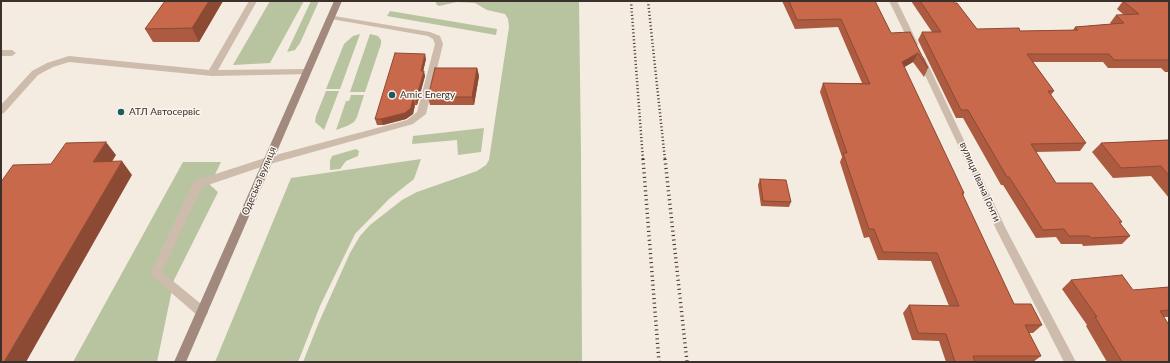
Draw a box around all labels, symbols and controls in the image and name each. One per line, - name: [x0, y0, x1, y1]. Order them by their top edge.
- place label: Amic Energy: [400, 89, 455, 101]
- marker: Amic Energy: [387, 90, 397, 100]
- place label: АТЛ Автосервіс: [129, 106, 200, 118]
- marker: АТЛ Автосервіс: [116, 107, 126, 117]
- street label: вулиця Івана Гонти: [957, 140, 1003, 224]
- street label: Одеська вулиця: [239, 145, 279, 217]

